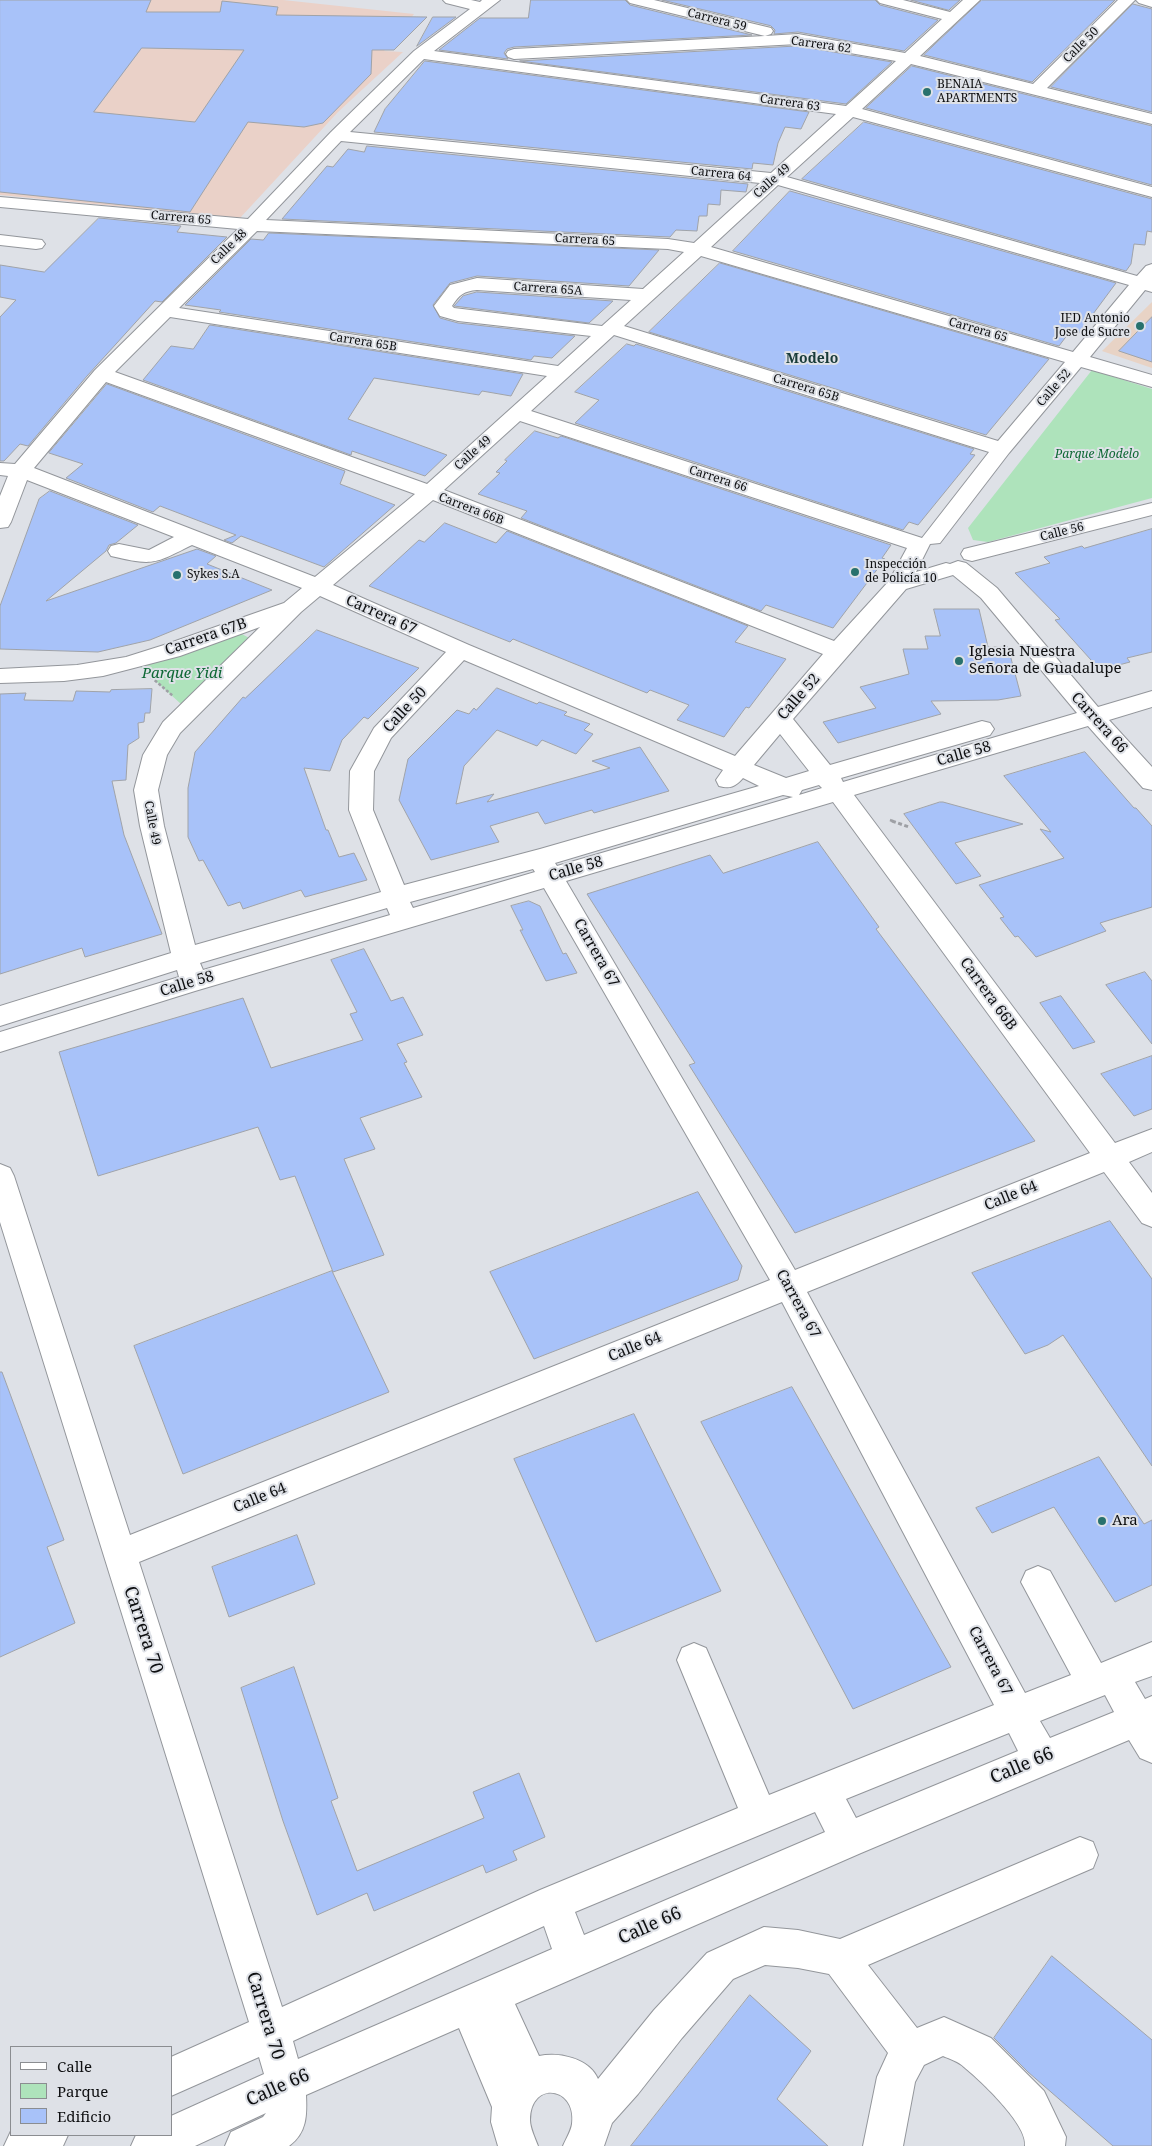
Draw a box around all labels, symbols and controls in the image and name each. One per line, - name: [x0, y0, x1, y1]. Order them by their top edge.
- street label: Carrera 59: [686, 6, 748, 34]
- street label: Calle 50: [1060, 24, 1102, 66]
- street label: Carrera 62: [790, 34, 852, 56]
- place label: BENAIA APARTMENTS: [937, 78, 1017, 106]
- marker: BENAIA APARTMENTS: [921, 86, 933, 98]
- street label: Carrera 63: [759, 92, 821, 114]
- street label: Calle 49: [751, 161, 793, 201]
- street label: Carrera 64: [690, 164, 752, 184]
- street label: Carrera 65: [150, 208, 212, 228]
- street label: Calle 48: [208, 226, 250, 268]
- street label: Carrera 65: [554, 231, 616, 249]
- street label: Carrera 65A: [513, 279, 583, 299]
- place label: IED Antonio Jose de Sucre: [1055, 312, 1130, 340]
- street label: Carrera 65: [947, 315, 1009, 345]
- marker: IED Antonio Jose de Sucre: [1134, 320, 1146, 332]
- street label: Carrera 65B: [328, 330, 398, 354]
- district label: Modelo: [786, 351, 838, 367]
- street label: Calle 52: [1034, 366, 1074, 410]
- street label: Carrera 65B: [771, 371, 841, 405]
- street label: Calle 49: [452, 433, 494, 473]
- park label: Parque Modelo: [1055, 448, 1139, 462]
- street label: Carrera 66: [687, 463, 749, 495]
- street label: Carrera 66B: [436, 490, 506, 528]
- street label: Calle 56: [1039, 520, 1085, 544]
- place label: Inspección de Policía 10: [865, 558, 937, 586]
- marker: Inspección de Policía 10: [849, 566, 861, 578]
- place label: Sykes S.A: [187, 568, 240, 582]
- marker: Sykes S.A: [171, 569, 183, 581]
- street label: Carrera 67: [343, 591, 419, 639]
- street label: Carrera 67B: [163, 615, 249, 659]
- place label: Iglesia Nuestra Señora de Guadalupe: [969, 643, 1122, 678]
- marker: Iglesia Nuestra Señora de Guadalupe: [953, 655, 965, 667]
- park label: Parque Yidi: [142, 665, 222, 683]
- street label: Calle 52: [774, 670, 824, 724]
- street label: Calle 50: [379, 684, 431, 736]
- street label: Carrera 66: [1067, 689, 1131, 757]
- street label: Calle 58: [935, 738, 993, 770]
- street label: Calle 49: [141, 800, 163, 846]
- street label: Calle 58: [547, 853, 605, 885]
- street label: Carrera 67: [569, 916, 623, 990]
- street label: Carrera 66B: [956, 954, 1020, 1034]
- street label: Calle 58: [158, 967, 216, 1001]
- street label: Calle 64: [982, 1177, 1040, 1215]
- street label: Carrera 67: [772, 1267, 824, 1341]
- street label: Calle 64: [606, 1328, 664, 1366]
- street label: Calle 64: [231, 1479, 289, 1517]
- place label: Ara: [1112, 1512, 1138, 1530]
- marker: Ara: [1096, 1515, 1108, 1527]
- street label: Carrera 70: [119, 1583, 167, 1677]
- street label: Carrera 67: [964, 1623, 1016, 1699]
- street label: Calle 66: [987, 1743, 1057, 1789]
- street label: Calle 66: [615, 1903, 685, 1949]
- street label: Carrera 70: [241, 1969, 289, 2063]
- legend: [10, 2046, 172, 2136]
- text: Calle: [57, 2056, 92, 2076]
- street label: Calle 66: [243, 2065, 313, 2111]
- text: Parque: [57, 2081, 108, 2101]
- text: Edificio: [57, 2106, 111, 2126]

